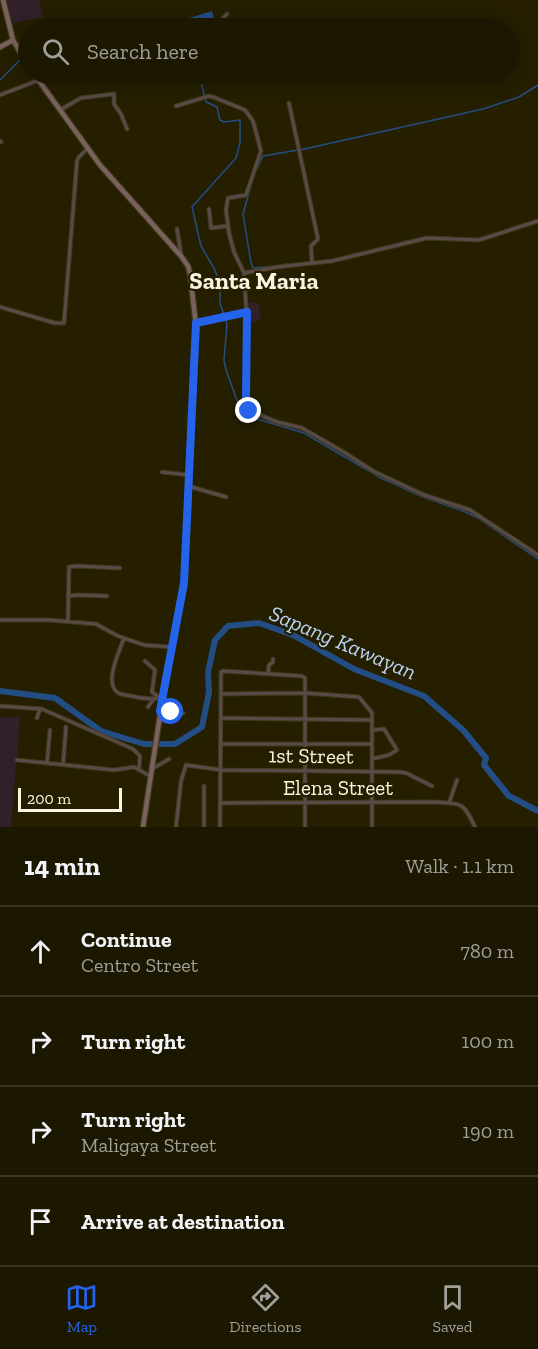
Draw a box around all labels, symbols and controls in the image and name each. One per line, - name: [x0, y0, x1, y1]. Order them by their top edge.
- search box: [18, 18, 520, 84]
- icon: search: [39, 35, 72, 68]
- text: Search here: [87, 38, 198, 65]
- district label: Santa Maria: [189, 266, 319, 295]
- route end: [235, 397, 261, 423]
- water label: Sapang Kawayan: [265, 599, 420, 686]
- route start: [157, 698, 183, 724]
- street label: 1st Street: [268, 742, 354, 769]
- street label: Elena Street: [283, 775, 393, 800]
- scale bar: [18, 785, 122, 812]
- text: 200 m: [27, 789, 71, 808]
- text: 14 min: [24, 850, 100, 882]
- text: Walk · 1.1 km: [406, 854, 514, 878]
- text: Continue: [81, 926, 172, 953]
- icon: ahead: [24, 935, 57, 968]
- text: 780 m: [461, 939, 514, 963]
- text: Centro Street: [81, 953, 198, 977]
- icon: right: [24, 1025, 57, 1058]
- text: Turn right: [81, 1028, 185, 1055]
- text: 100 m: [461, 1029, 514, 1053]
- text: Turn right: [81, 1106, 185, 1133]
- icon: right: [24, 1115, 57, 1148]
- text: 190 m: [462, 1119, 514, 1143]
- text: Maligaya Street: [81, 1133, 216, 1157]
- icon: arrive: [24, 1205, 57, 1238]
- text: Arrive at destination: [81, 1208, 284, 1235]
- tab: Map: [65, 1281, 98, 1336]
- tab: Directions: [229, 1281, 302, 1336]
- tab: Saved: [432, 1281, 473, 1336]

